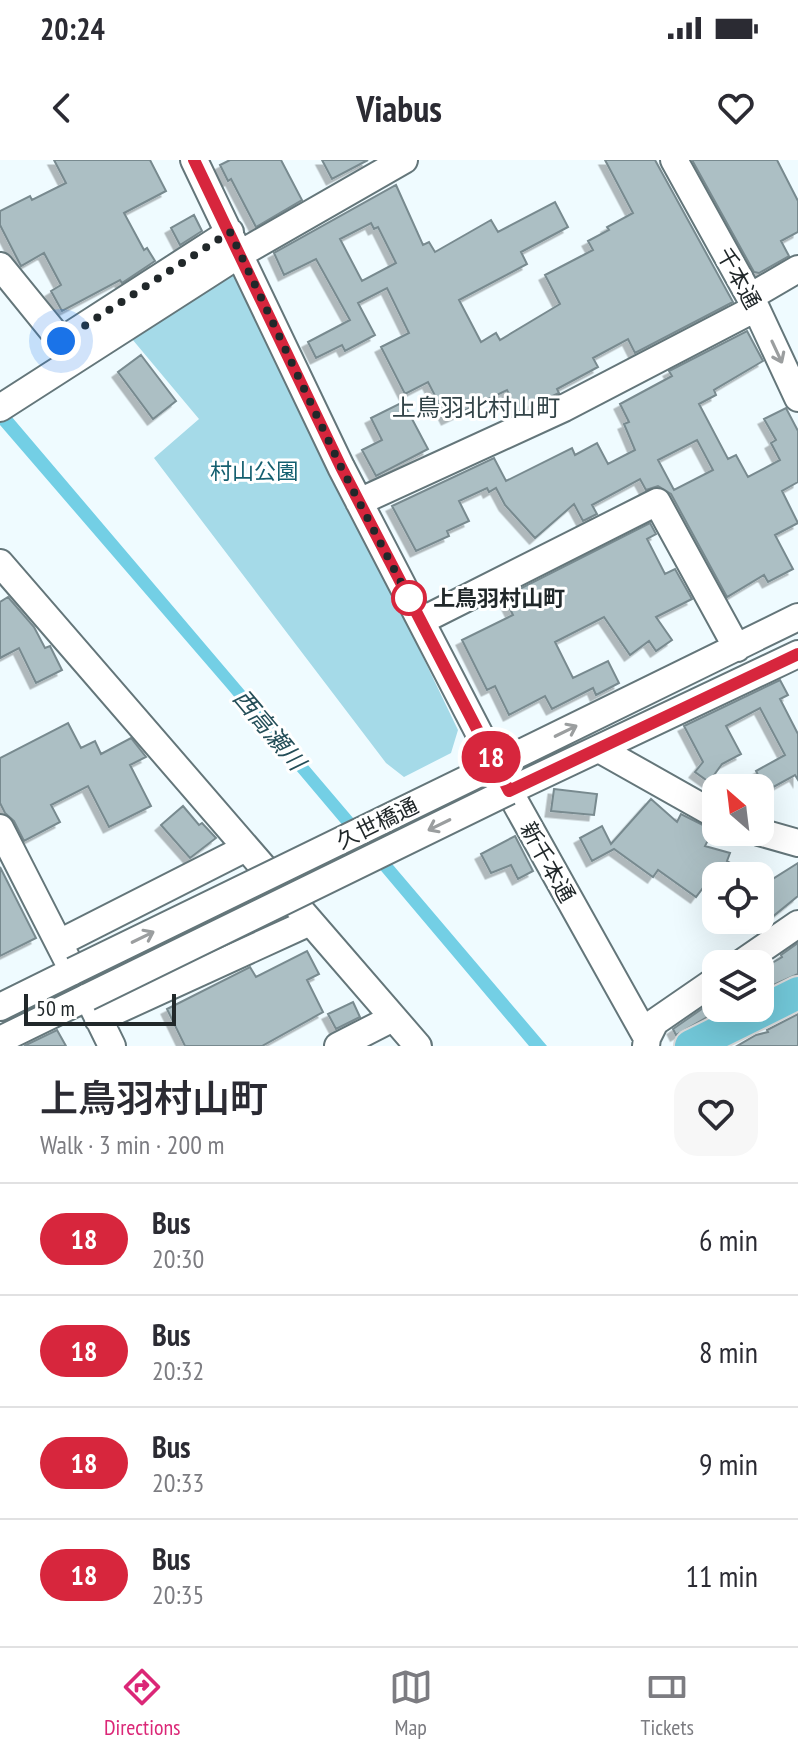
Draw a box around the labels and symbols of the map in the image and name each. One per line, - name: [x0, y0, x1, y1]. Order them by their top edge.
- street label: 千本通: [711, 242, 767, 314]
- your location: [41, 321, 81, 361]
- one-way arrow: [770, 340, 785, 364]
- district label: 上鳥羽北村山町: [392, 392, 560, 423]
- park label: 村山公園: [210, 457, 298, 485]
- marker: 上鳥羽村山町: [392, 581, 426, 615]
- place label: 上鳥羽村山町: [433, 584, 565, 612]
- water label: 西高瀬川: [227, 683, 314, 779]
- one-way arrow: [553, 723, 577, 738]
- line badge: 18: [455, 731, 527, 783]
- north arrow: [702, 774, 774, 846]
- street label: 久世橋通: [331, 791, 423, 855]
- street label: 新千本通: [514, 817, 582, 907]
- one-way arrow: [427, 818, 451, 834]
- one-way arrow: [131, 929, 155, 944]
- scale bar: [24, 990, 176, 1026]

